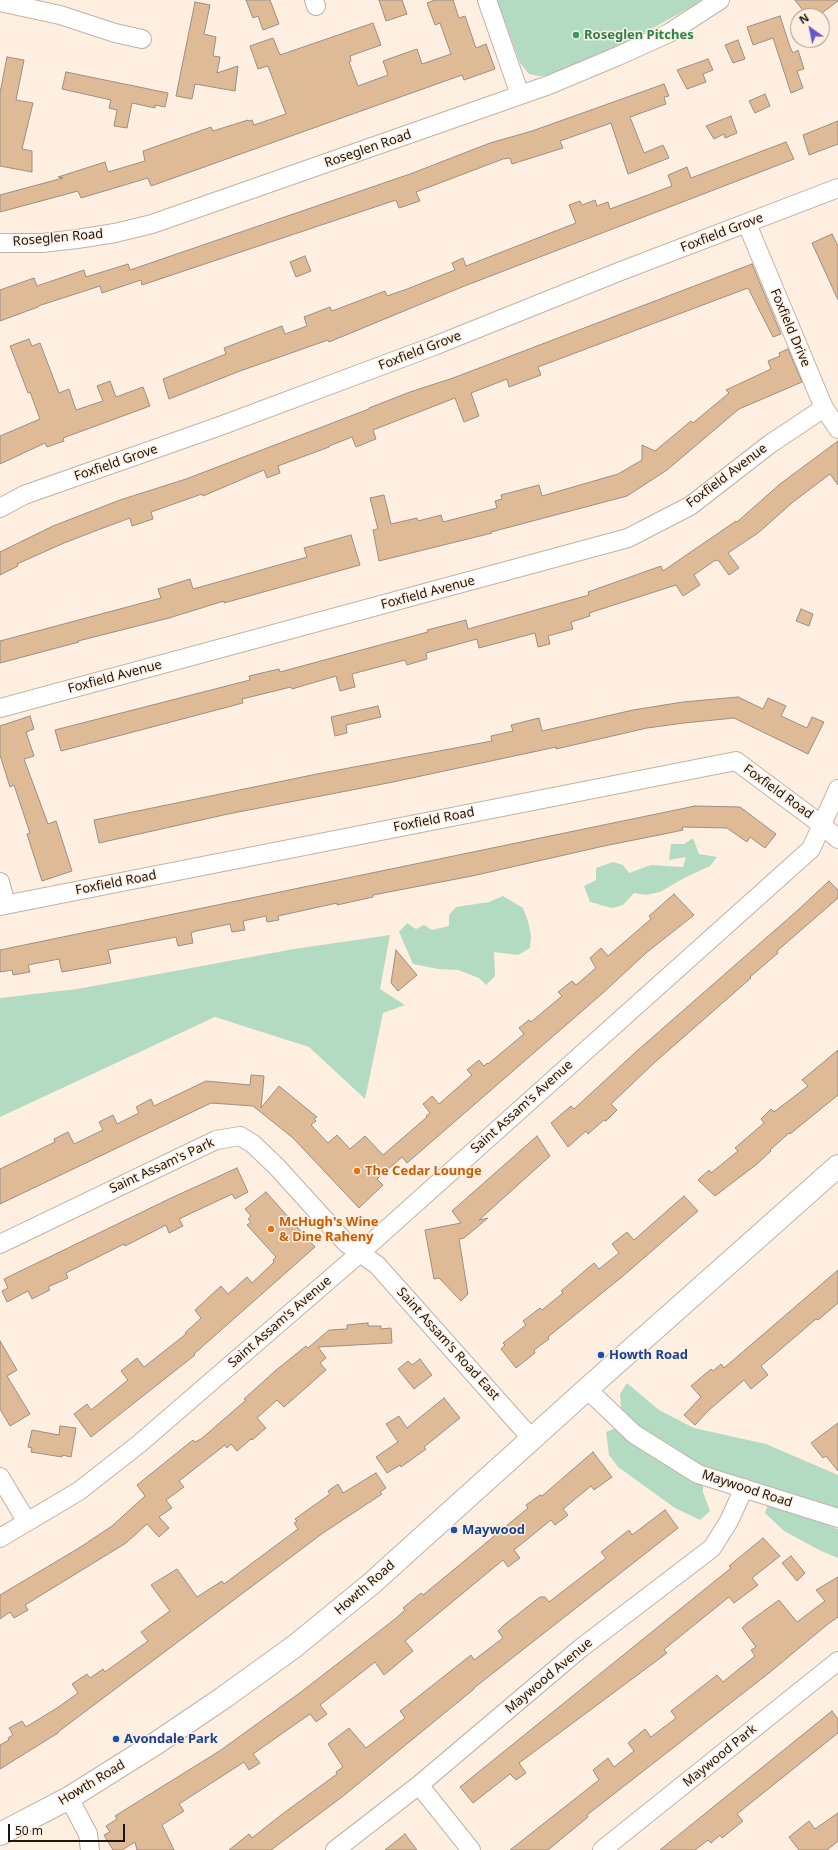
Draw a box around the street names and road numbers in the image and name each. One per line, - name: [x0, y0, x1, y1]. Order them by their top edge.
- street label: Roseglen Road: [323, 127, 413, 171]
- street label: Foxfield Grove: [678, 210, 766, 256]
- street label: Roseglen Road: [12, 226, 104, 250]
- street label: Foxfield Drive: [767, 287, 813, 369]
- street label: Foxfield Grove: [376, 328, 464, 374]
- street label: Foxfield Grove: [72, 441, 160, 485]
- street label: Foxfield Avenue: [684, 441, 770, 511]
- street label: Foxfield Avenue: [379, 573, 477, 613]
- street label: Foxfield Avenue: [66, 657, 164, 697]
- street label: Foxfield Road: [740, 761, 816, 823]
- street label: Foxfield Road: [392, 804, 476, 836]
- street label: Foxfield Road: [74, 867, 158, 899]
- street label: Saint Assam's Avenue: [468, 1057, 576, 1157]
- street label: Saint Assam's Park: [107, 1135, 217, 1197]
- street label: Saint Assam's Avenue: [225, 1273, 335, 1371]
- street label: Saint Assam's Road East: [393, 1284, 503, 1404]
- street label: Maywood Road: [700, 1467, 794, 1511]
- street label: Howth Road: [332, 1558, 398, 1618]
- street label: Maywood Avenue: [502, 1635, 596, 1717]
- street label: Maywood Park: [680, 1721, 760, 1791]
- street label: Howth Road: [56, 1757, 128, 1809]

